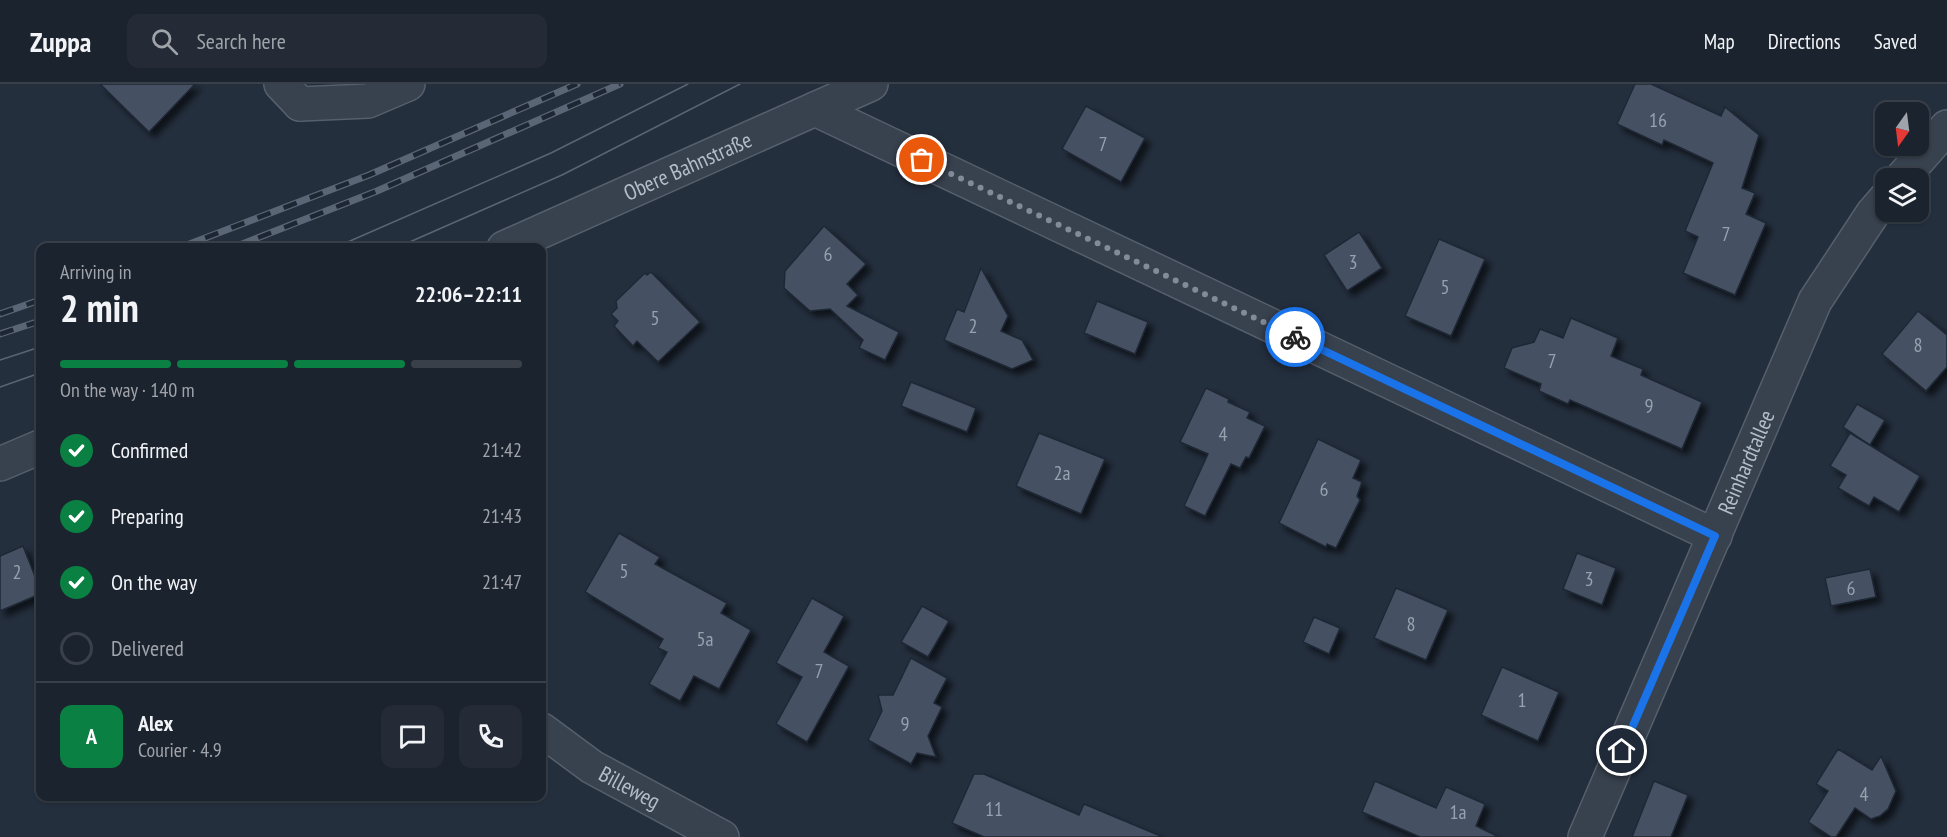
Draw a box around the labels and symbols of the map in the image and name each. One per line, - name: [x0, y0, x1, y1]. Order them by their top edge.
- north arrow: [1875, 102, 1929, 156]
- house number: 16: [1649, 107, 1667, 133]
- street label: Obere Bahnstraße: [619, 125, 756, 207]
- house number: 7: [1099, 131, 1108, 157]
- pin: [896, 134, 947, 185]
- house number: 7: [1722, 221, 1731, 247]
- house number: 6: [824, 241, 833, 267]
- house number: 3: [1349, 249, 1358, 275]
- house number: 5: [1441, 274, 1450, 300]
- house number: 5: [651, 305, 660, 331]
- courier: [1265, 307, 1325, 367]
- house number: 2: [969, 313, 978, 339]
- house number: 8: [1914, 332, 1923, 358]
- house number: 7: [1548, 348, 1557, 374]
- house number: 9: [1645, 393, 1654, 419]
- street label: Reinhardtallee: [1711, 406, 1781, 518]
- house number: 4: [1219, 421, 1228, 447]
- house number: 2a: [1054, 460, 1071, 486]
- house number: 6: [1320, 476, 1329, 502]
- house number: 5: [620, 558, 629, 584]
- house number: 2: [13, 559, 22, 585]
- house number: 3: [1585, 566, 1594, 592]
- house number: 6: [1847, 575, 1856, 601]
- house number: 8: [1407, 611, 1416, 637]
- house number: 5a: [697, 626, 714, 652]
- house number: 7: [815, 658, 824, 684]
- house number: 1: [1518, 687, 1527, 713]
- house number: 9: [901, 711, 910, 737]
- pin: [1596, 725, 1647, 776]
- street label: Billeweg: [594, 759, 665, 815]
- house number: 4: [1860, 781, 1869, 807]
- house number: 11: [985, 796, 1003, 822]
- house number: 1a: [1450, 799, 1467, 825]

